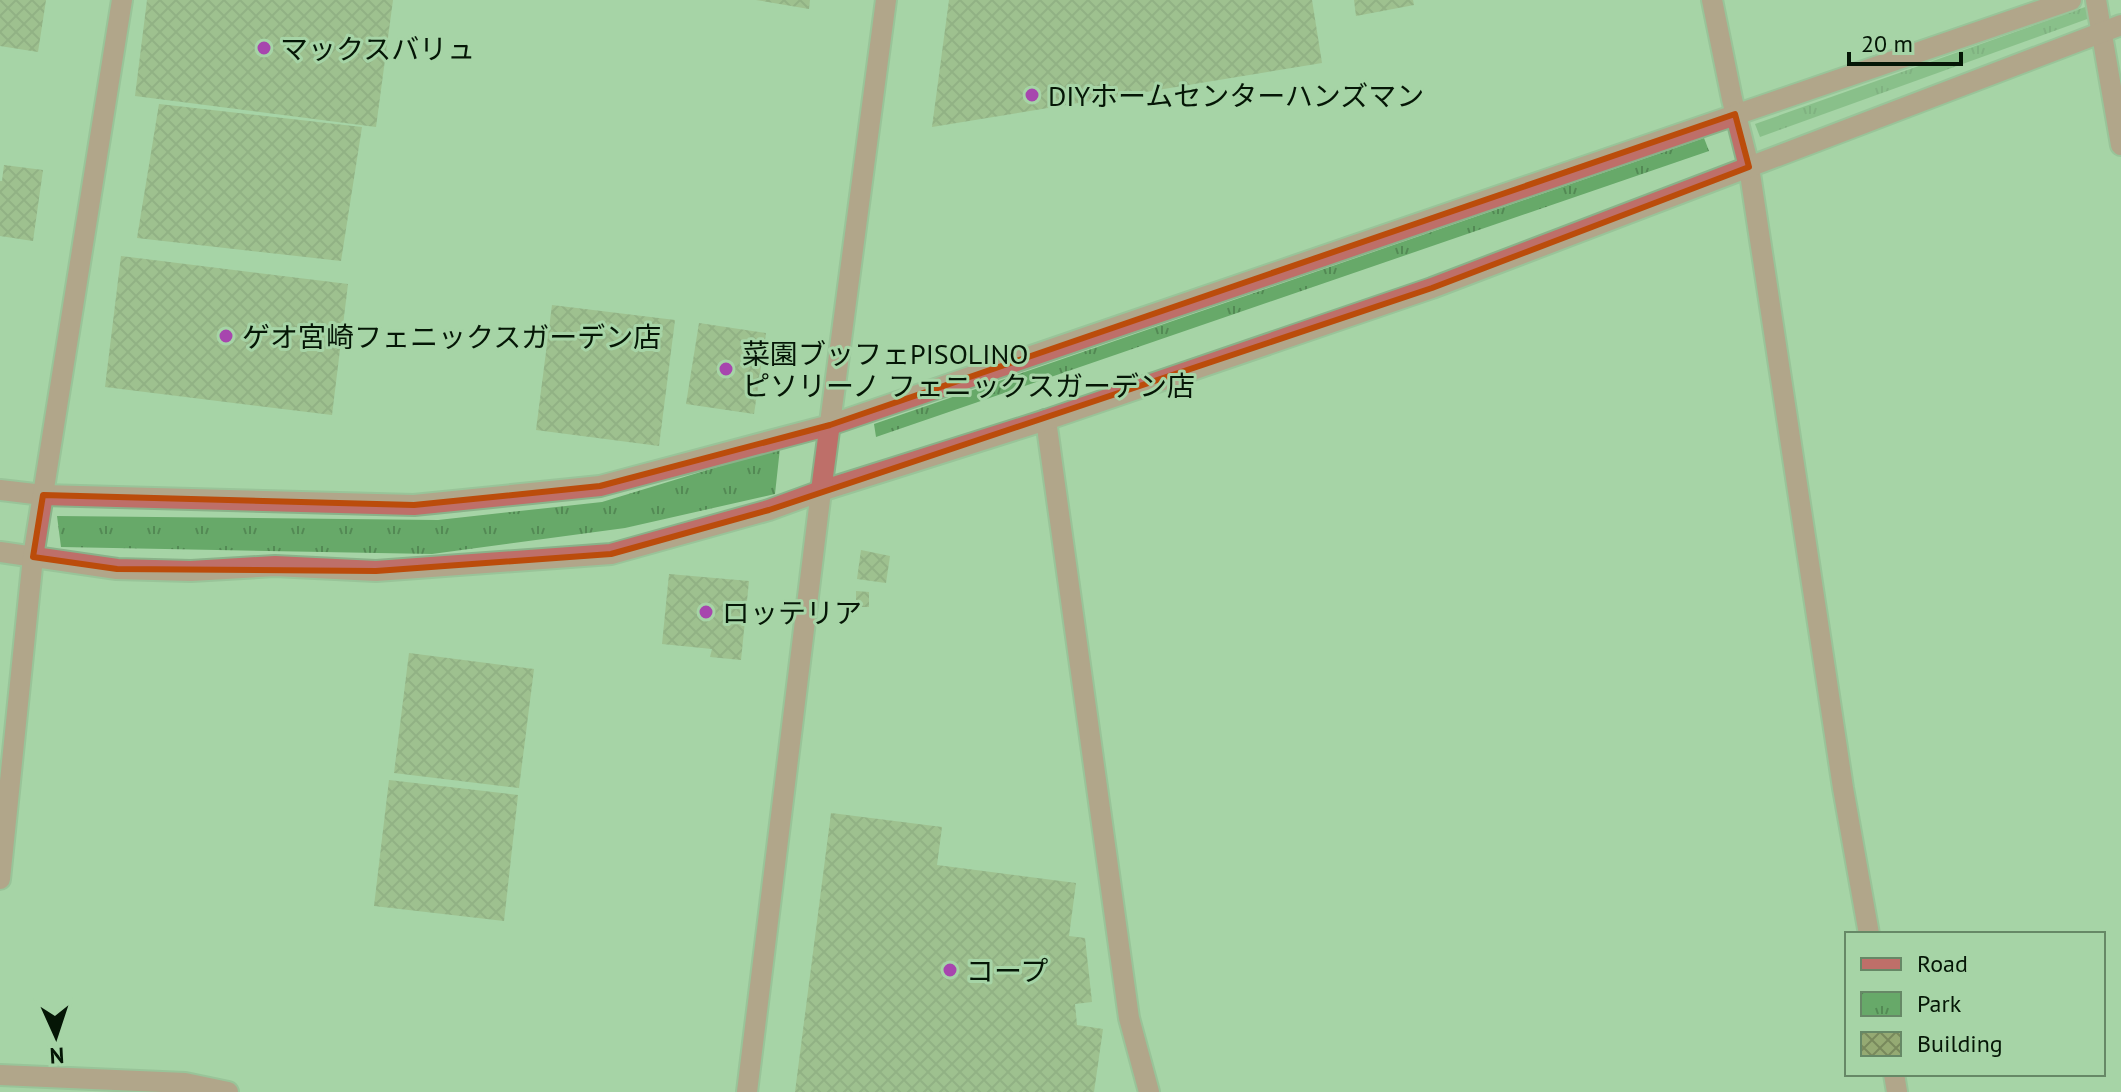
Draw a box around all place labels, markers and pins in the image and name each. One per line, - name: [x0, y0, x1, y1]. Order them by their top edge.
- place label: マックスバリュ: [280, 30, 475, 67]
- marker: マックスバリュ: [255, 39, 273, 57]
- place label: DIYホームセンターハンズマン: [1048, 77, 1424, 114]
- marker: DIYホームセンターハンズマン: [1023, 86, 1041, 104]
- place label: ゲオ宮崎フェニックスガーデン店: [242, 318, 661, 355]
- marker: ゲオ宮崎フェニックスガーデン店: [217, 327, 235, 345]
- place label: 菜園ブッフェPISOLINO ピソリーノ フェニックスガーデン店: [742, 335, 1195, 404]
- marker: 菜園ブッフェPISOLINO ピソリーノ フェニックスガーデン店: [717, 360, 735, 378]
- place label: ロッテリア: [722, 594, 862, 631]
- marker: ロッテリア: [697, 603, 715, 621]
- place label: コープ: [966, 952, 1048, 989]
- marker: コープ: [941, 961, 959, 979]

